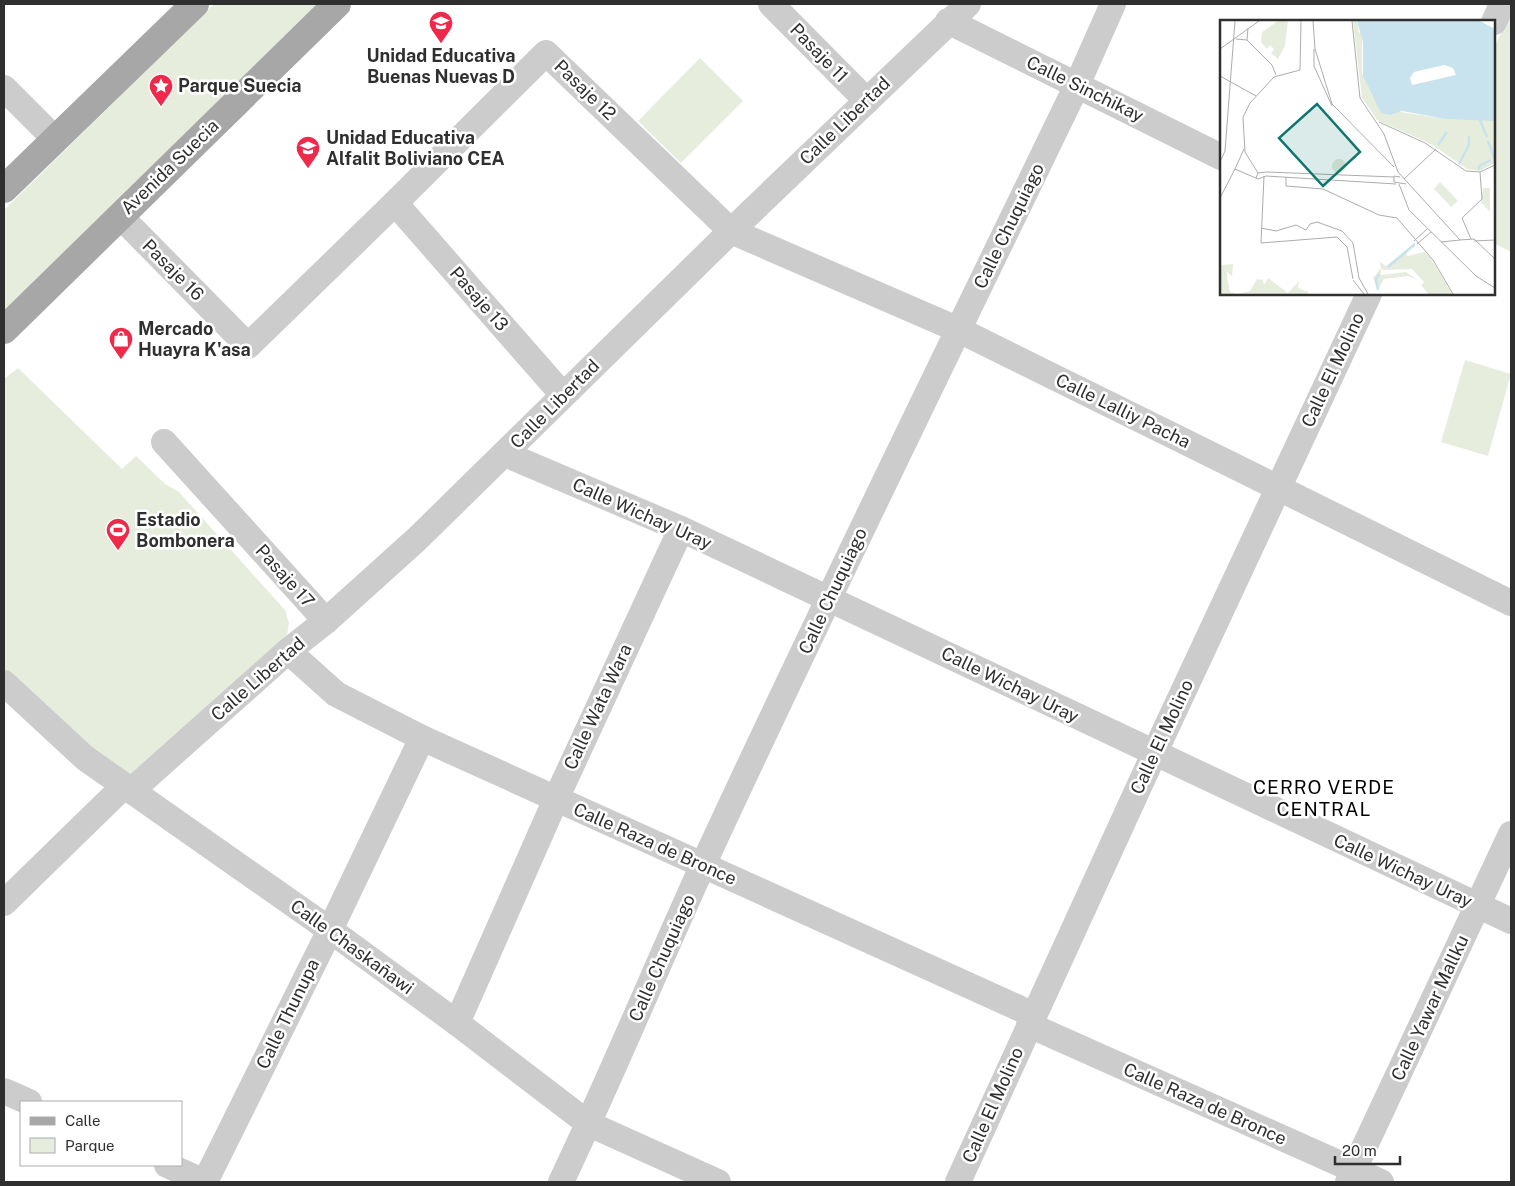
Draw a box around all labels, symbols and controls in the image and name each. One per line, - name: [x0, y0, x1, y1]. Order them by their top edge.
- school or university icon: Unidad Educativa Buenas Nuevas D: [428, 10, 454, 44]
- street label: Pasaje 11: [786, 19, 853, 87]
- inset map: [1220, 20, 1495, 295]
- place label: Unidad Educativa Buenas Nuevas D: [367, 45, 515, 87]
- street label: Calle Sinchikay: [1023, 51, 1148, 126]
- street label: Pasaje 12: [550, 55, 621, 124]
- street label: Calle Libertad: [795, 72, 894, 169]
- place icon: Parque Suecia: [148, 73, 174, 107]
- place label: Parque Suecia: [178, 75, 301, 96]
- street label: Avenida Suecia: [117, 115, 223, 218]
- place label: Unidad Educativa Alfalit Boliviano CEA: [326, 127, 505, 169]
- school or university icon: Unidad Educativa Alfalit Boliviano CEA: [295, 135, 321, 169]
- street label: Calle Chuquiago: [969, 160, 1048, 292]
- street label: Pasaje 16: [138, 235, 208, 305]
- street label: Pasaje 13: [446, 262, 513, 335]
- street label: Calle El Molino: [1297, 309, 1368, 430]
- place label: Mercado Huayra K'asa: [138, 318, 251, 360]
- shop icon: Mercado Huayra K'asa: [108, 326, 134, 360]
- street label: Calle Libertad: [506, 355, 603, 452]
- street label: Calle Lalliy Pacha: [1053, 369, 1194, 452]
- street label: Calle Wichay Uray: [569, 473, 715, 554]
- place label: Estadio Bombonera: [136, 509, 235, 551]
- sports icon: Estadio Bombonera: [105, 517, 131, 551]
- street label: Calle Chuquiago: [794, 524, 871, 657]
- street label: Pasaje 17: [252, 540, 319, 612]
- street label: Calle Libertad: [207, 632, 309, 725]
- street label: Calle Wata Wara: [559, 641, 636, 773]
- street label: Calle Wichay Uray: [938, 642, 1083, 727]
- street label: Calle El Molino: [1126, 676, 1197, 797]
- district label: CERRO VERDE CENTRAL: [1253, 776, 1395, 820]
- street label: Calle Raza de Bronce: [570, 798, 740, 889]
- street label: Calle Wichay Uray: [1331, 829, 1476, 912]
- street label: Calle Chuquiago: [624, 891, 699, 1025]
- street label: Calle Chaskañawi: [287, 895, 418, 998]
- street label: Calle Yawar Mallku: [1387, 932, 1472, 1084]
- street label: Calle Thunupa: [252, 955, 323, 1072]
- street label: Calle El Molino: [958, 1044, 1027, 1166]
- street label: Calle Raza de Bronce: [1120, 1058, 1290, 1149]
- legend: [20, 1101, 182, 1166]
- text: Calle: [65, 1112, 101, 1129]
- scale bar: [1335, 1134, 1400, 1166]
- text: Parque: [65, 1137, 115, 1154]
- text: 20 m: [1342, 1142, 1377, 1159]

